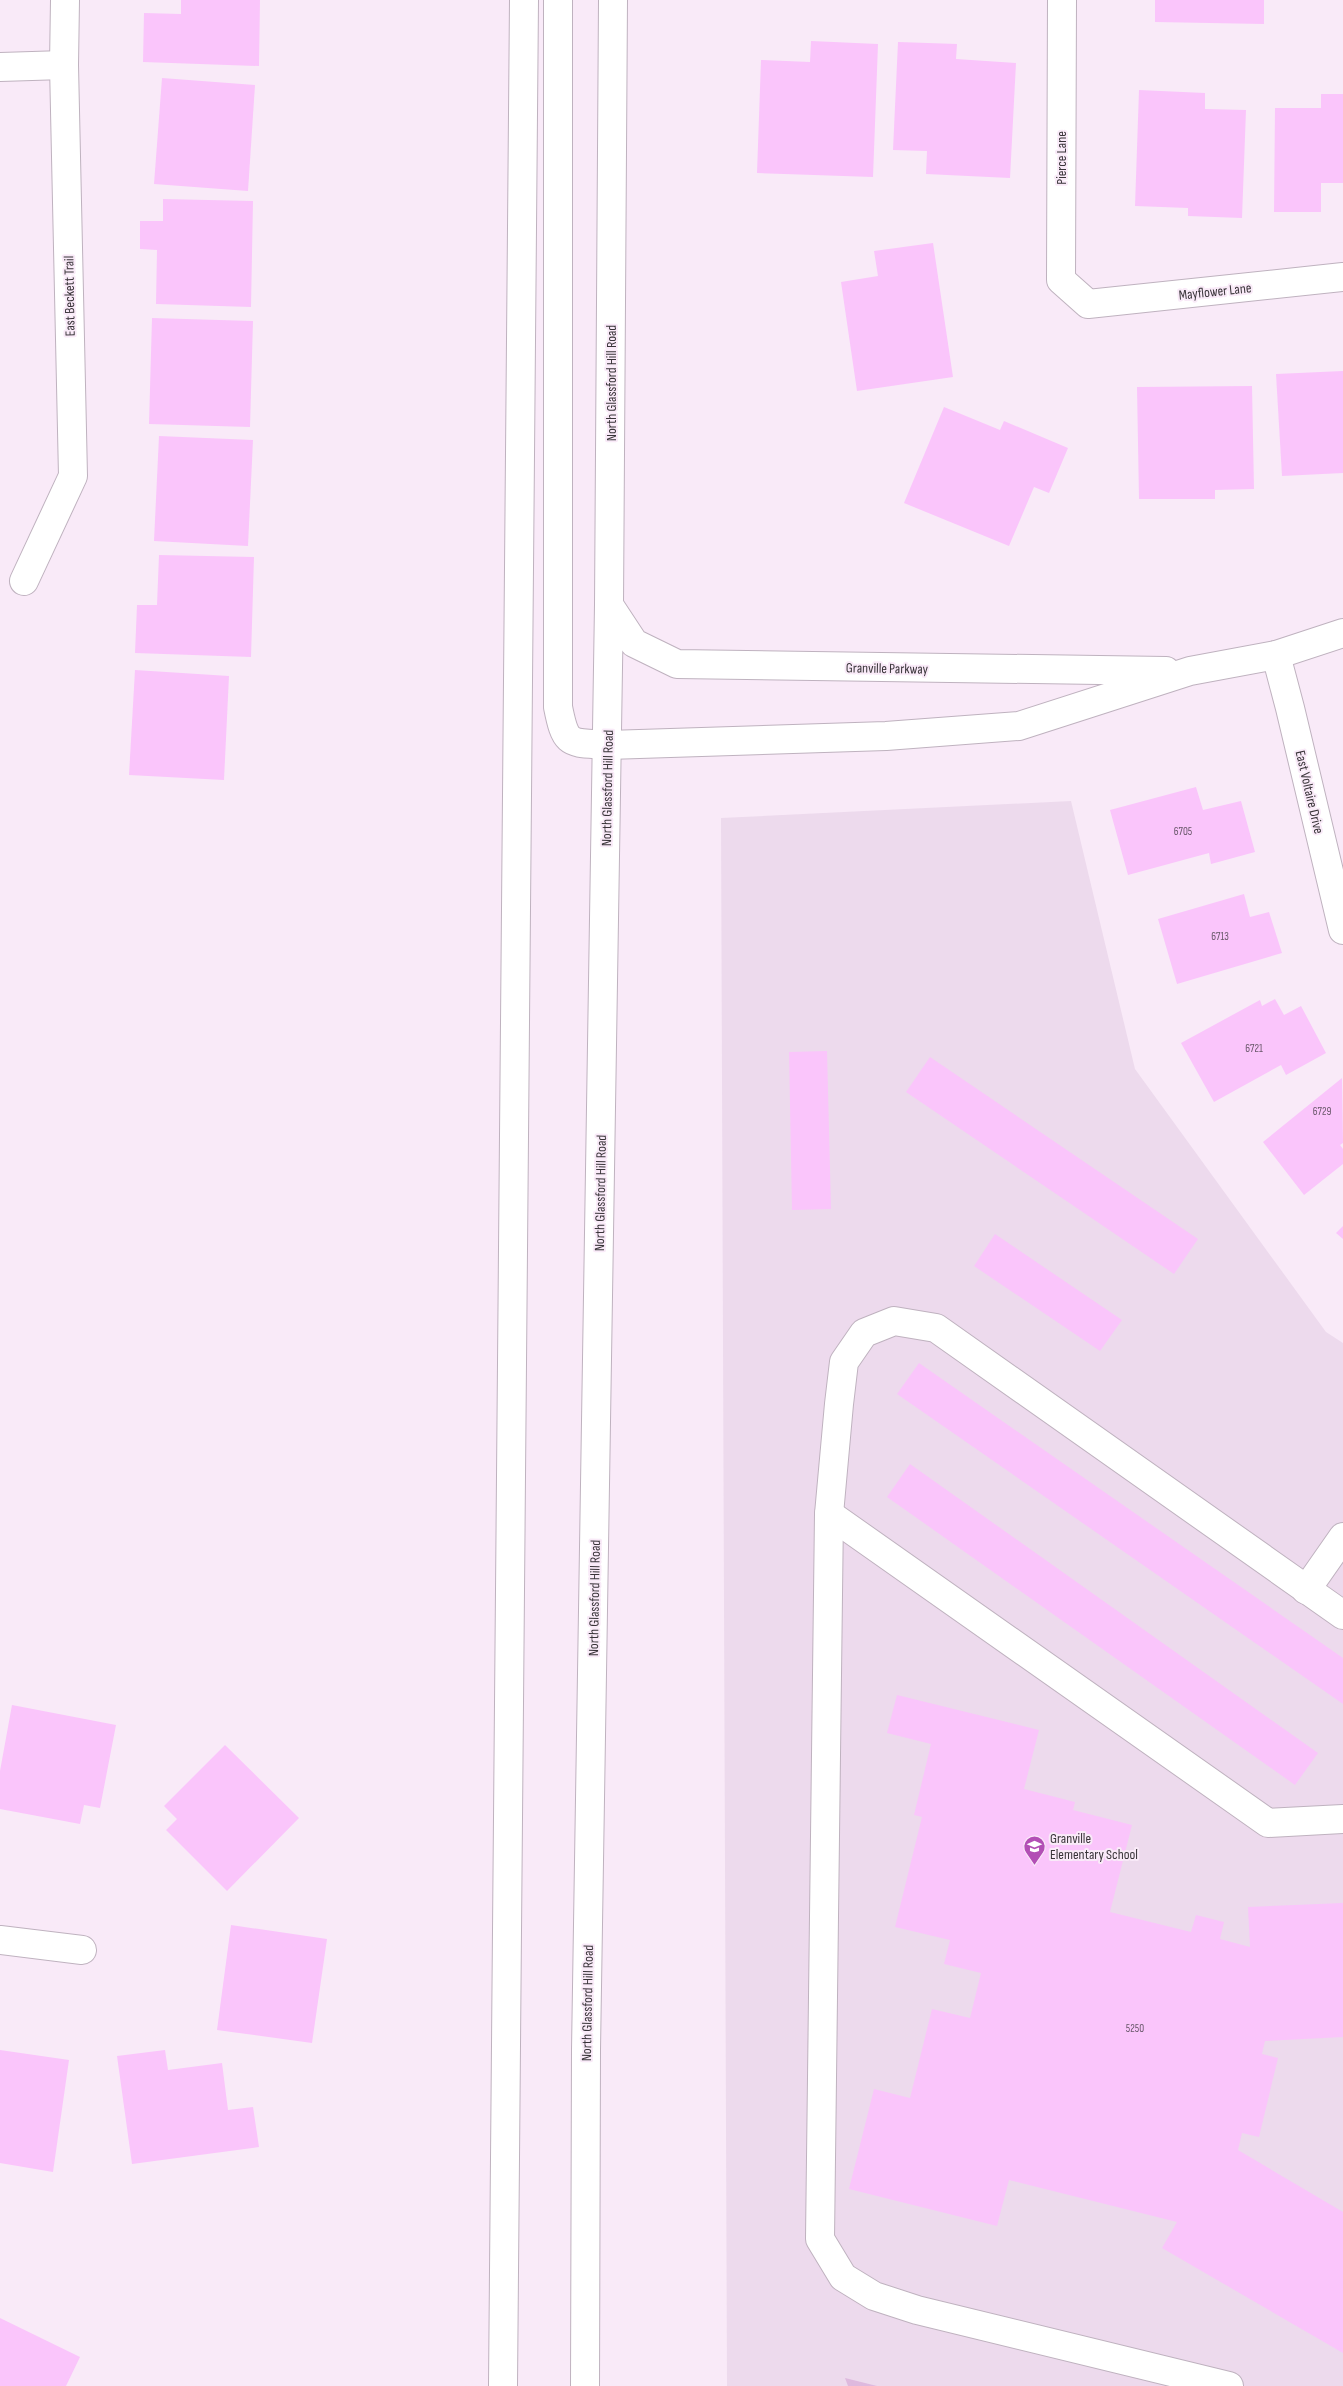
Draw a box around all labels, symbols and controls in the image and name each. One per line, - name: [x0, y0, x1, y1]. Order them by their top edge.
- street label: Pierce Lane: [1053, 131, 1070, 185]
- street label: East Beckett Trail: [60, 256, 79, 336]
- street label: Mayflower Lane: [1178, 279, 1252, 304]
- street label: North Glassford Hill Road: [603, 325, 620, 441]
- street label: Granville Parkway: [846, 659, 929, 678]
- street label: North Glassford Hill Road: [598, 730, 617, 846]
- street label: East Voltaire Drive: [1292, 749, 1327, 835]
- house number: 6705: [1174, 825, 1192, 838]
- house number: 6713: [1211, 930, 1229, 943]
- house number: 6721: [1245, 1042, 1263, 1055]
- house number: 6729: [1313, 1105, 1331, 1118]
- street label: North Glassford Hill Road: [591, 1135, 610, 1251]
- street label: North Glassford Hill Road: [585, 1540, 604, 1656]
- place label: Granville Elementary School: [1050, 1830, 1138, 1863]
- school or university icon: Granville Elementary School: [1022, 1834, 1046, 1865]
- street label: North Glassford Hill Road: [578, 1945, 597, 2061]
- house number: 5250: [1126, 2022, 1144, 2035]

